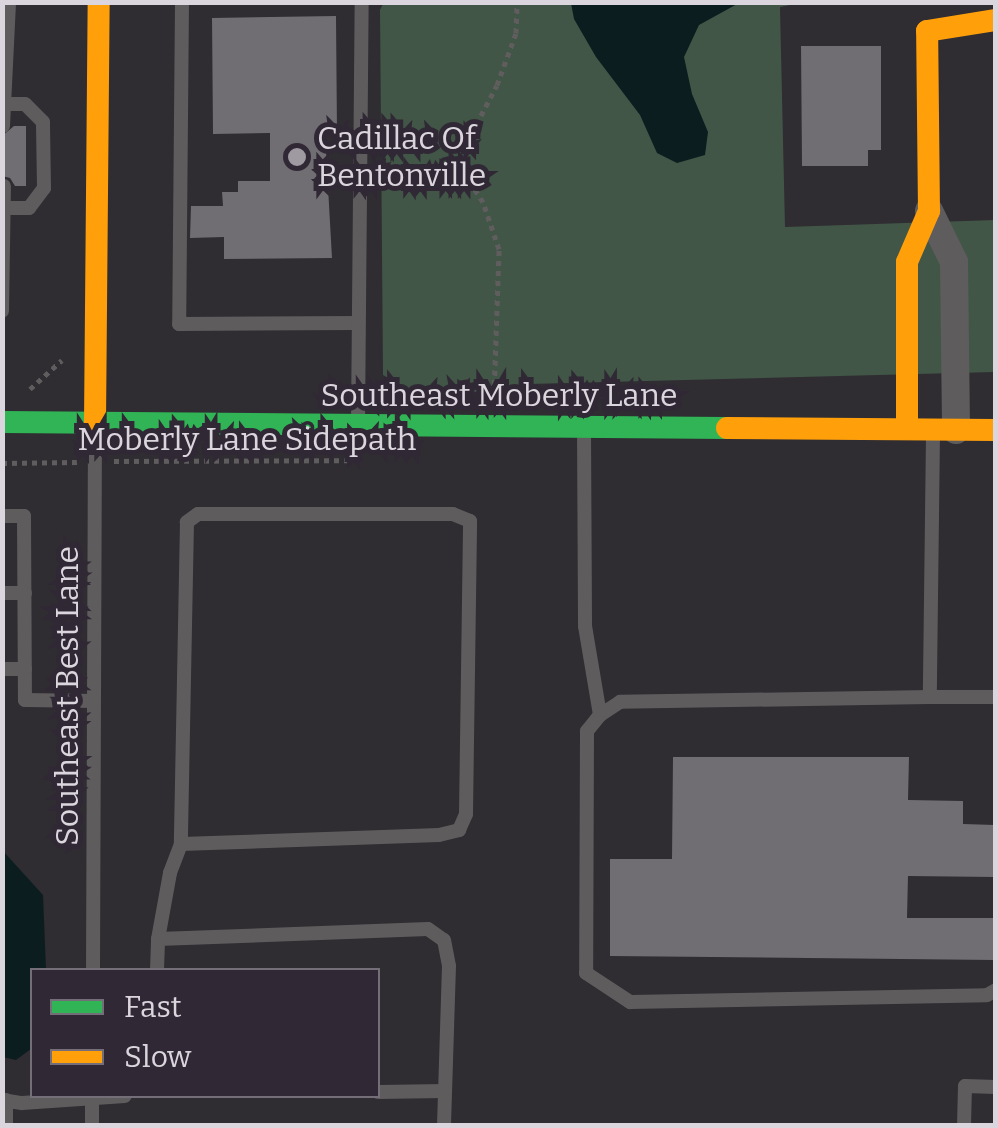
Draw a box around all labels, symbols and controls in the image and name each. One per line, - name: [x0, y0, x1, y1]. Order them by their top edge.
- place label: Cadillac Of Bentonville: [317, 120, 486, 195]
- marker: Cadillac Of Bentonville: [286, 146, 308, 168]
- street label: Southeast Moberly Lane: [320, 376, 678, 414]
- street label: Moberly Lane Sidepath: [78, 420, 416, 458]
- street label: Southeast Best Lane: [48, 546, 86, 846]
- legend: [30, 968, 380, 1098]
- text: Fast: [124, 989, 182, 1025]
- text: Slow: [124, 1039, 191, 1075]

